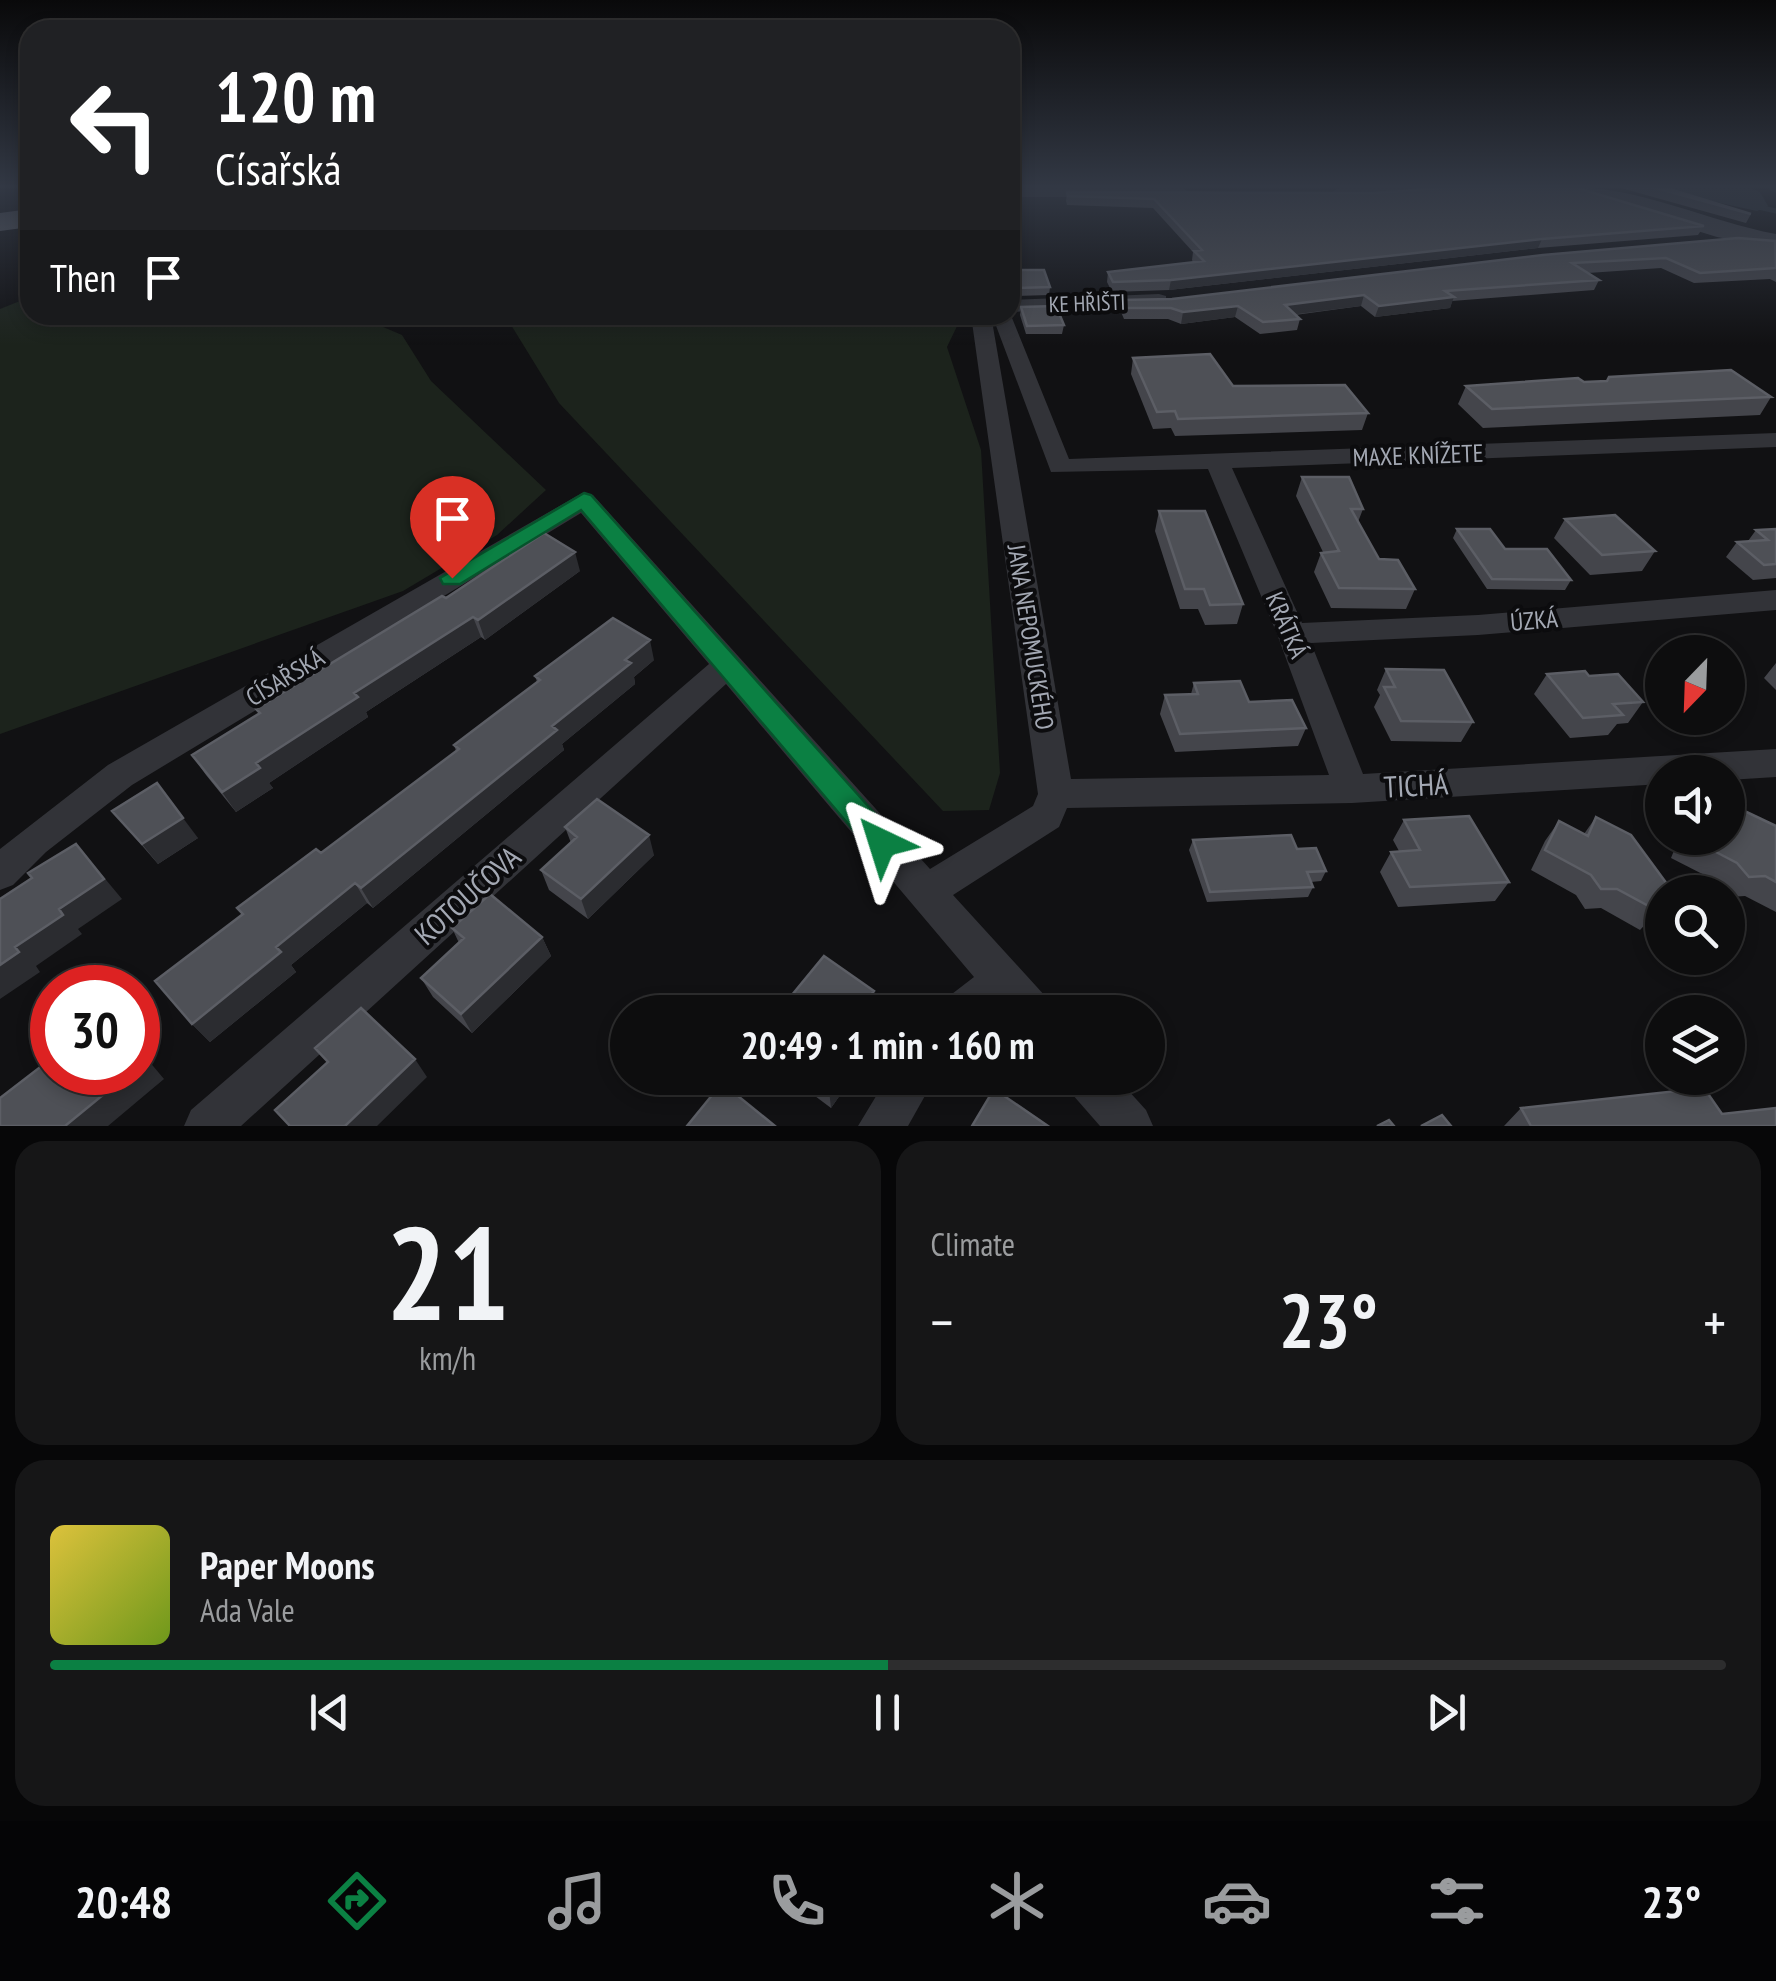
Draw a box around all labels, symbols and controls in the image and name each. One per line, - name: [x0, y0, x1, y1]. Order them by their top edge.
- text: 120 m: [215, 51, 376, 141]
- icon: left: [50, 60, 180, 190]
- text: Císařská: [215, 139, 342, 197]
- icon: arrive: [136, 250, 191, 305]
- text: Then: [50, 253, 116, 302]
- street label: KE HŘIŠTI: [1048, 288, 1126, 318]
- street label: MAXE KNÍŽETE: [1352, 437, 1484, 473]
- pin: [410, 476, 495, 579]
- icon: arrive: [425, 491, 480, 546]
- street label: JANA NEPOMUCKÉHO: [1000, 541, 1061, 732]
- street label: KRÁTKÁ: [1259, 587, 1315, 663]
- street label: ÚZKÁ: [1509, 602, 1559, 638]
- north arrow: [1645, 635, 1745, 735]
- map controls: [1645, 635, 1745, 1095]
- street label: CÍSAŘSKÁ: [240, 641, 330, 713]
- button: sound: [1645, 755, 1745, 855]
- street label: TICHÁ: [1383, 763, 1450, 806]
- position arrow: [830, 791, 934, 895]
- street label: KOTOUČOVA: [406, 836, 529, 953]
- button: search: [1645, 875, 1745, 975]
- speed limit sign: 30: [30, 965, 160, 1095]
- button: layers: [1645, 995, 1745, 1095]
- text: 20:49 · 1 min · 160 m: [741, 1020, 1034, 1069]
- text: 21: [386, 1188, 510, 1356]
- text: Climate: [931, 1223, 1015, 1265]
- text: 23°: [1279, 1272, 1378, 1369]
- text: −: [931, 1286, 953, 1357]
- text: +: [1703, 1286, 1726, 1357]
- text: km/h: [419, 1337, 476, 1379]
- text: Paper Moons: [200, 1540, 375, 1589]
- text: Ada Vale: [200, 1589, 295, 1631]
- icon: previous: [302, 1685, 357, 1740]
- icon: pause: [860, 1685, 915, 1740]
- icon: next: [1419, 1685, 1474, 1740]
- icon: directions: [322, 1866, 392, 1936]
- icon: music: [542, 1866, 612, 1936]
- icon: phone: [762, 1866, 832, 1936]
- icon: climate: [982, 1866, 1052, 1936]
- icon: car: [1202, 1866, 1272, 1936]
- icon: filters: [1422, 1866, 1492, 1936]
- text: 20:48: [75, 1872, 172, 1930]
- text: 23°: [1642, 1872, 1701, 1930]

